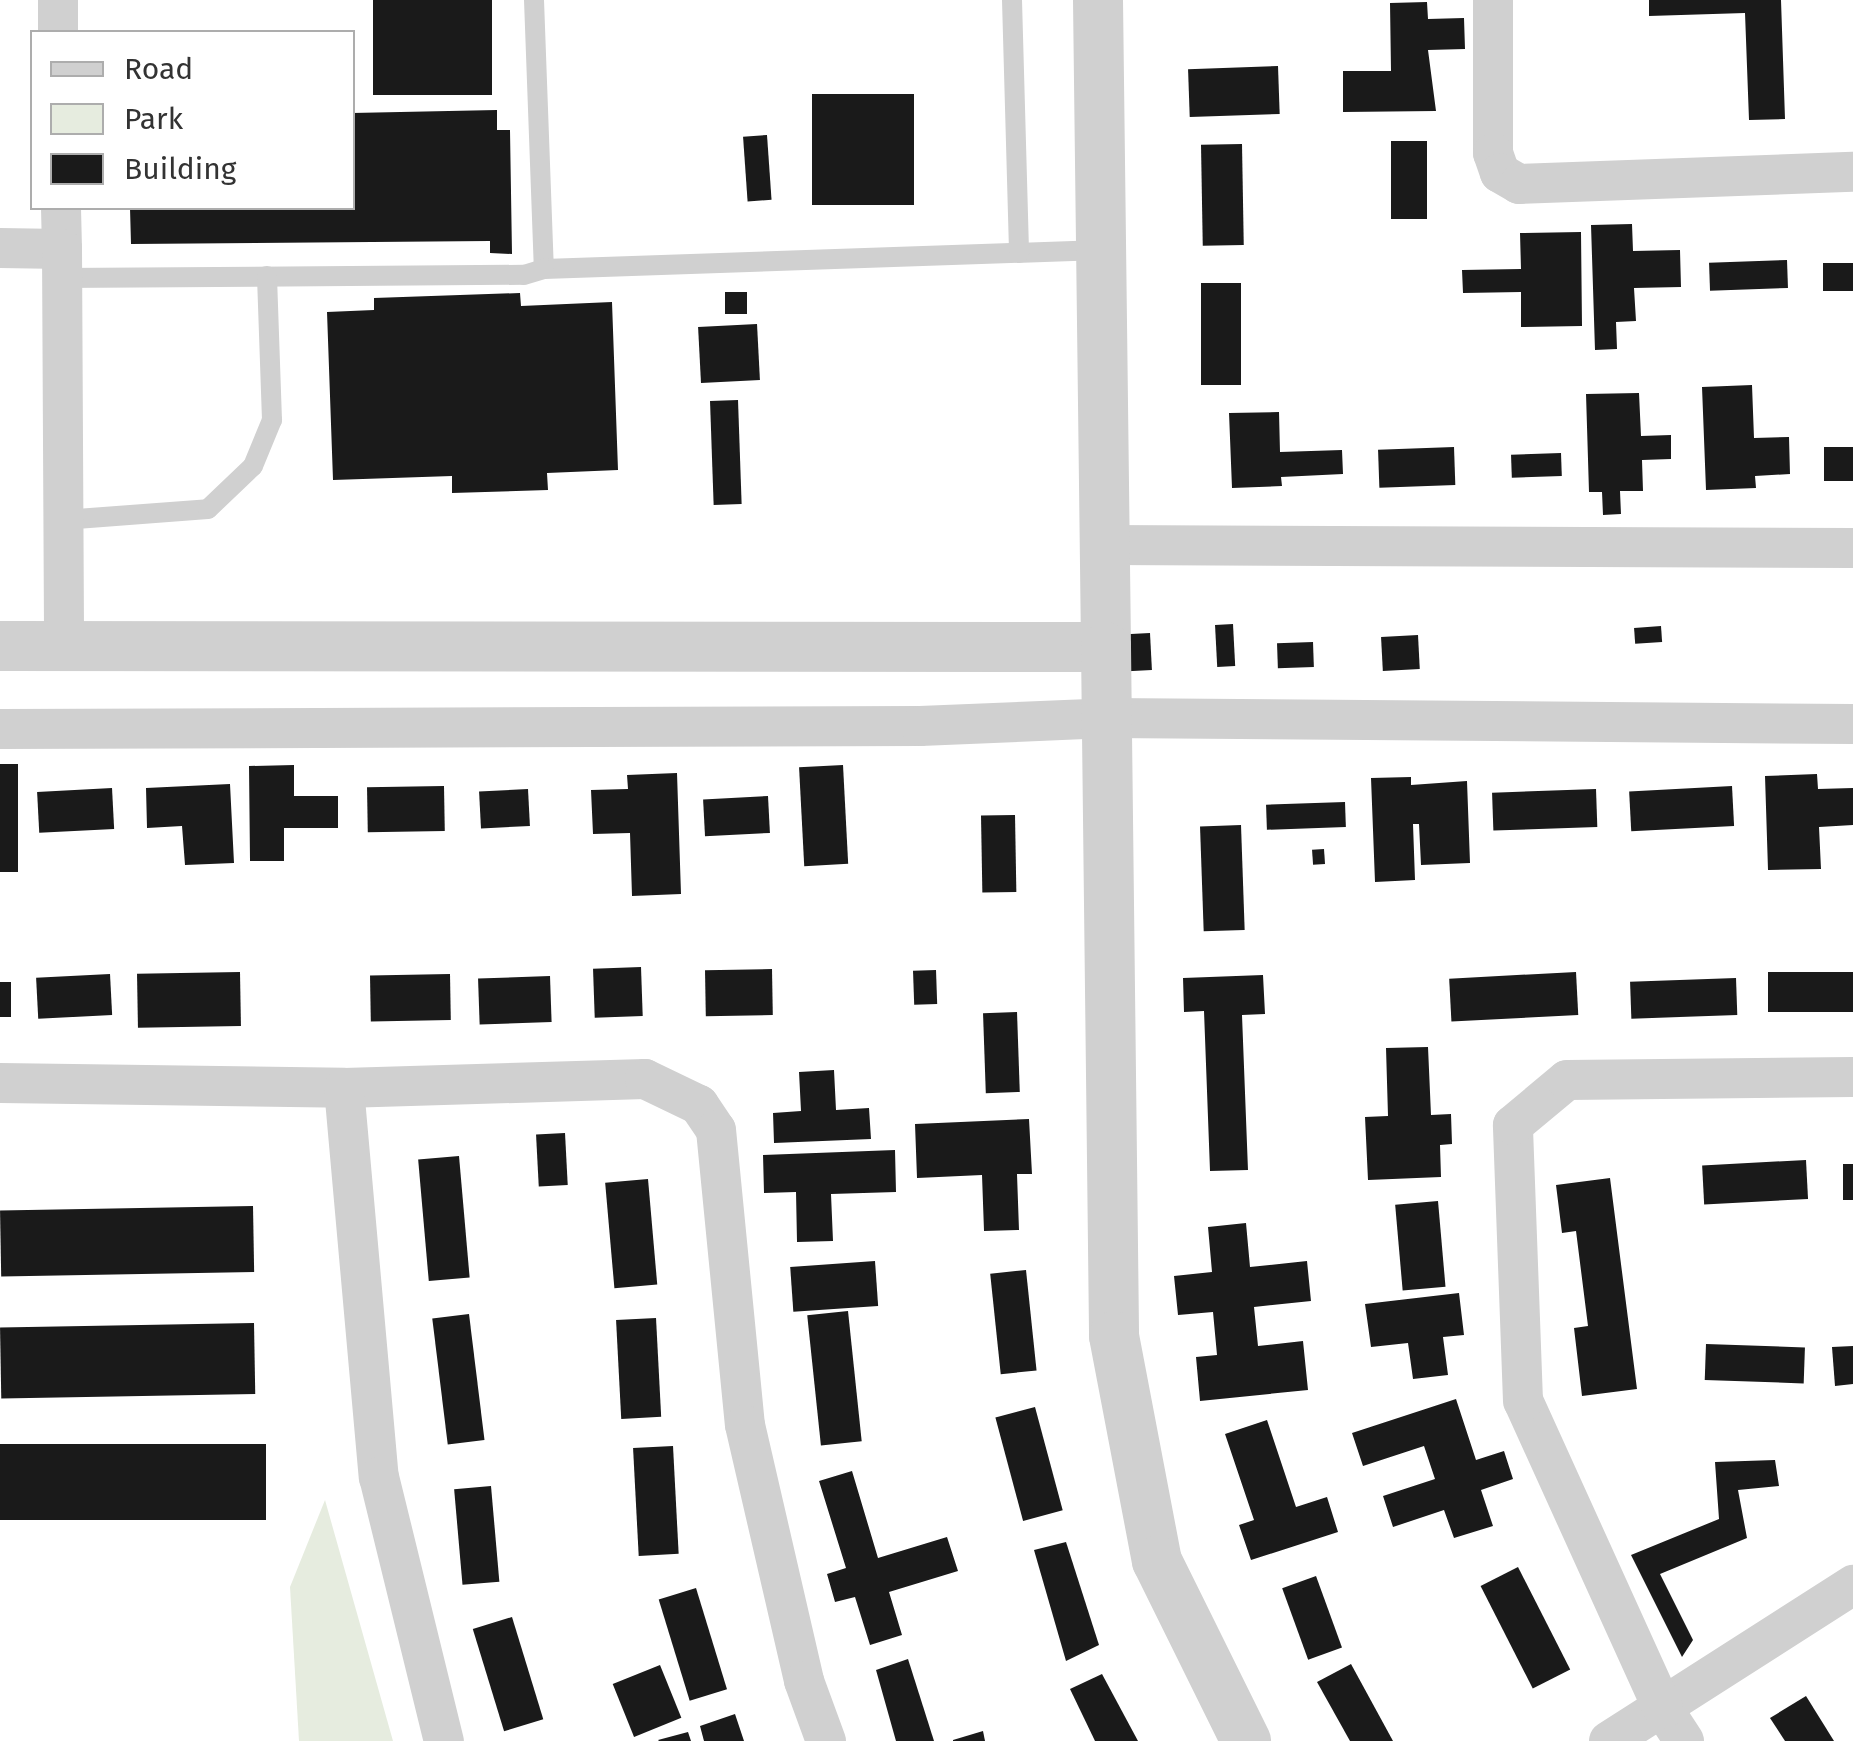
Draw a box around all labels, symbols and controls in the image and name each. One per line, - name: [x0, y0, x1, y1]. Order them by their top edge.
- legend: [30, 30, 355, 210]
- text: Road: [124, 51, 193, 87]
- text: Park: [124, 101, 183, 137]
- text: Building: [124, 151, 236, 187]

